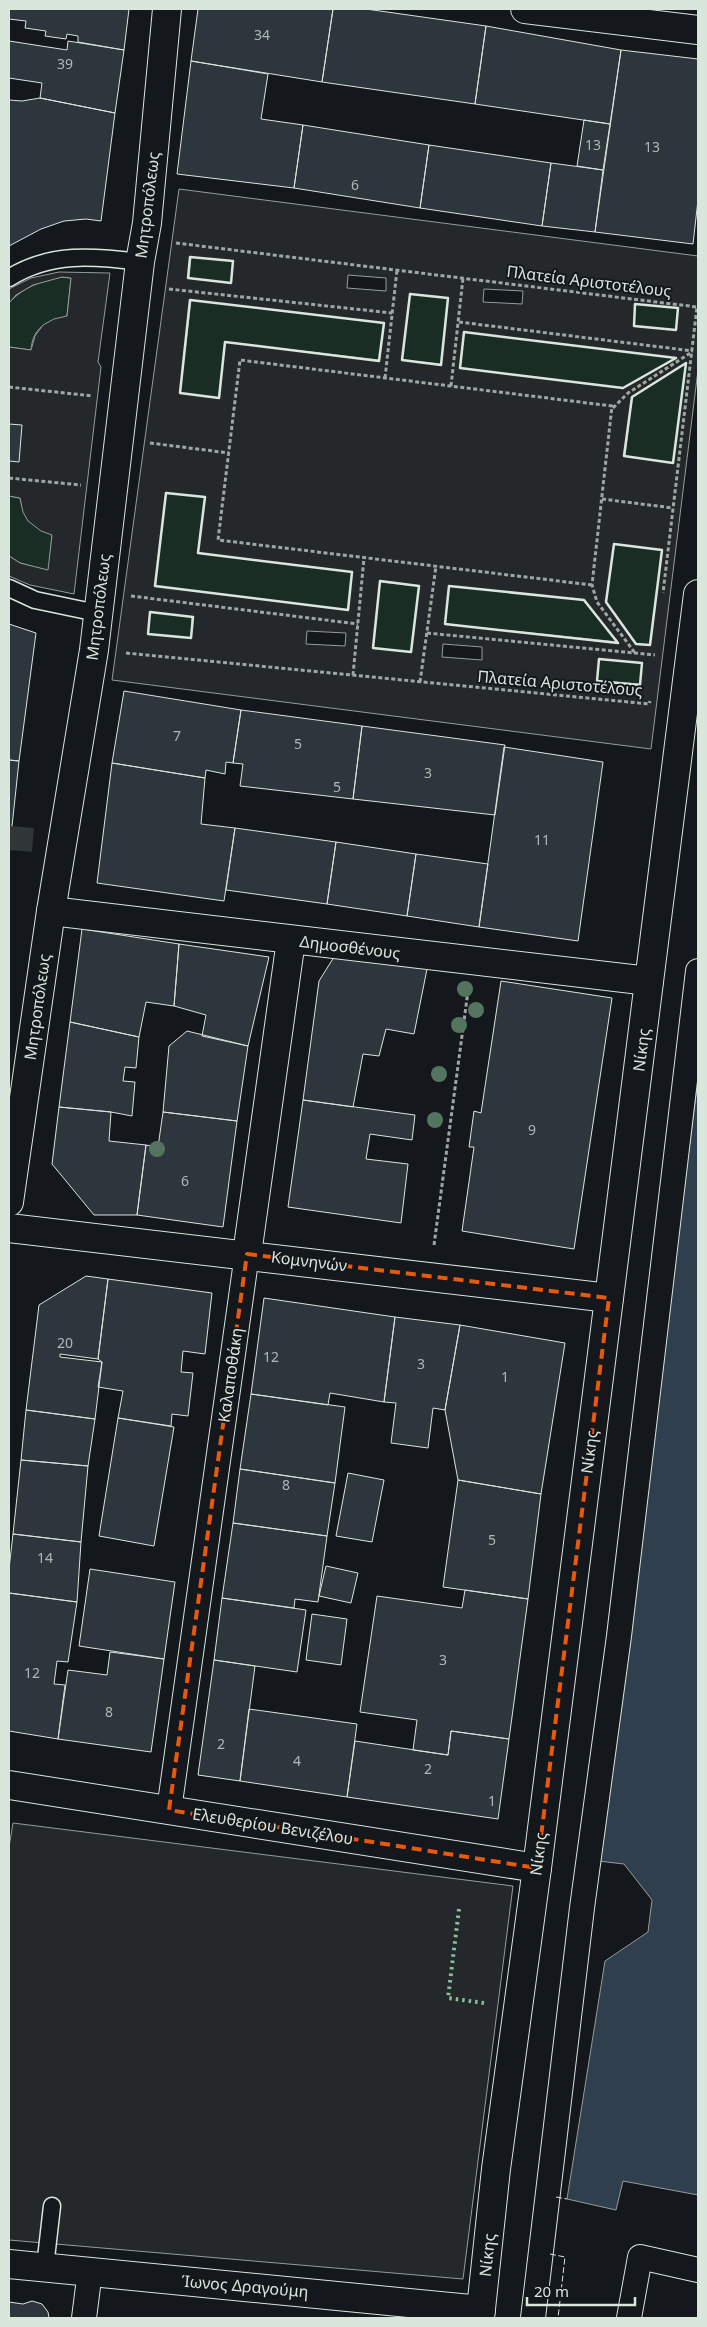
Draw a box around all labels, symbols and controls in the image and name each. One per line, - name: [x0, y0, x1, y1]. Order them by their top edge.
- house number: 34: [254, 25, 270, 44]
- house number: 39: [57, 54, 73, 73]
- house number: 13: [585, 135, 601, 154]
- house number: 13: [644, 137, 660, 156]
- street label: Μητροπόλεως: [130, 150, 164, 259]
- house number: 6: [351, 175, 359, 194]
- street label: Πλατεία Αριστοτέλους: [505, 260, 673, 302]
- street label: Μητροπόλεως: [81, 552, 115, 661]
- street label: Πλατεία Αριστοτέλους: [476, 665, 644, 701]
- house number: 7: [173, 726, 181, 745]
- house number: 5: [294, 734, 302, 753]
- house number: 3: [424, 763, 432, 782]
- house number: 5: [333, 777, 341, 796]
- house number: 11: [534, 830, 550, 849]
- street label: Δημοσθένους: [298, 930, 402, 964]
- street label: Μητροπόλεως: [19, 952, 55, 1062]
- street label: Νίκης: [627, 1027, 655, 1073]
- house number: 9: [528, 1120, 536, 1139]
- house number: 6: [181, 1171, 189, 1190]
- street label: Κομνηνών: [270, 1245, 348, 1277]
- street label: Καλαποθάκη: [212, 1326, 248, 1424]
- house number: 20: [57, 1333, 73, 1352]
- house number: 12: [263, 1347, 279, 1366]
- house number: 3: [417, 1354, 425, 1373]
- house number: 1: [501, 1367, 509, 1386]
- street label: Νίκης: [575, 1429, 603, 1475]
- house number: 8: [282, 1475, 290, 1494]
- house number: 5: [488, 1530, 496, 1549]
- house number: 14: [37, 1548, 53, 1567]
- house number: 3: [439, 1650, 447, 1669]
- house number: 12: [24, 1663, 40, 1682]
- house number: 8: [105, 1702, 113, 1721]
- house number: 2: [217, 1734, 225, 1753]
- house number: 4: [293, 1751, 301, 1770]
- house number: 2: [424, 1759, 432, 1778]
- house number: 1: [488, 1791, 496, 1810]
- street label: Ελευθερίου Βενιζέλου: [191, 1802, 355, 1850]
- street label: Νίκης: [524, 1831, 552, 1877]
- street label: Νίκης: [474, 2232, 500, 2278]
- street label: Ίωνος Δραγούμη: [181, 2269, 309, 2303]
- scale bar: [527, 2274, 634, 2306]
- text: 20 m: [534, 2281, 569, 2301]

